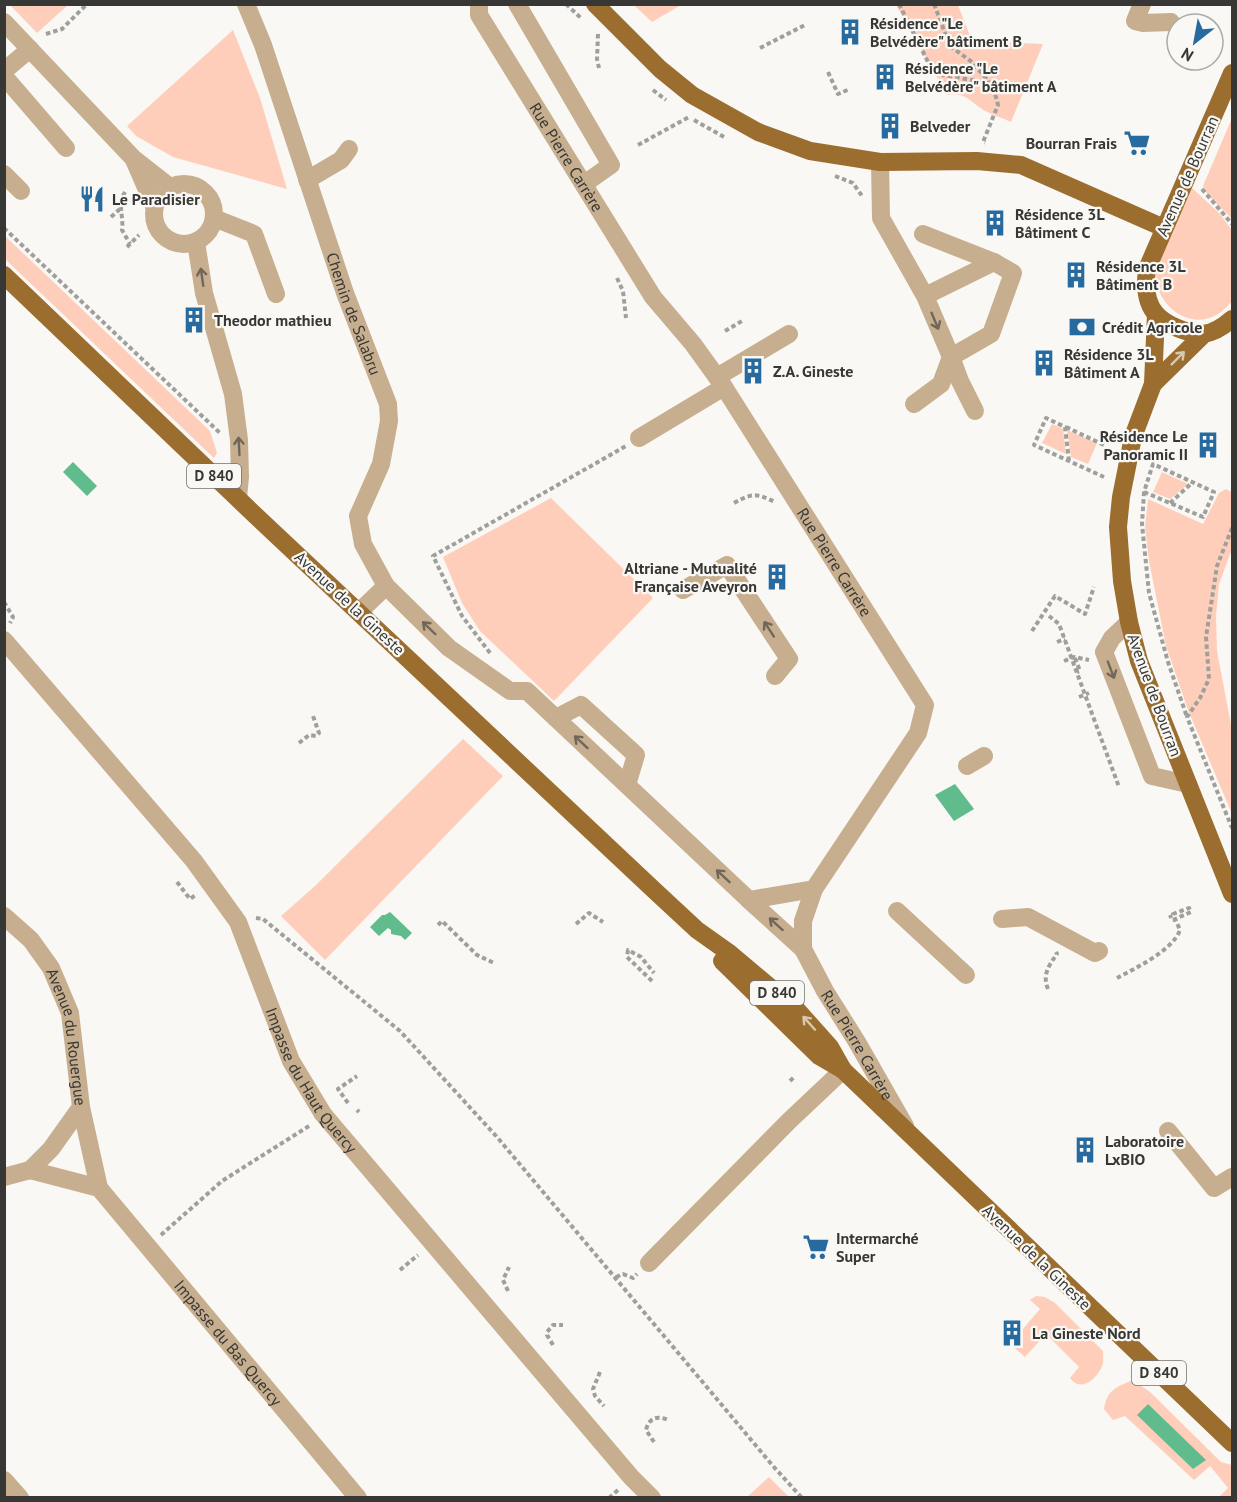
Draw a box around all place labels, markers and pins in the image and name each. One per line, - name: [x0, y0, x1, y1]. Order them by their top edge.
- place label: Résidence "Le Belvédère" bâtiment B: [870, 13, 1022, 51]
- building icon: Résidence "Le Belvédère" bâtiment B: [835, 17, 865, 47]
- place label: Résidence "Le Belvédère" bâtiment A: [905, 58, 1057, 96]
- building icon: Résidence "Le Belvédère" bâtiment A: [870, 62, 900, 92]
- building icon: Belveder: [875, 111, 905, 141]
- place label: Belveder: [910, 116, 971, 136]
- supermarket icon: Bourran Frais: [1122, 128, 1152, 158]
- place label: Bourran Frais: [1026, 133, 1117, 153]
- restaurant icon: Le Paradisier: [77, 184, 107, 214]
- place label: Le Paradisier: [112, 189, 200, 209]
- place label: Résidence 3L Bâtiment C: [1015, 204, 1105, 242]
- building icon: Résidence 3L Bâtiment C: [980, 208, 1010, 238]
- place label: Résidence 3L Bâtiment B: [1096, 256, 1186, 294]
- building icon: Résidence 3L Bâtiment B: [1061, 260, 1091, 290]
- building icon: Theodor mathieu: [179, 305, 209, 335]
- place label: Theodor mathieu: [214, 310, 332, 330]
- bank icon: Crédit Agricole: [1067, 312, 1097, 342]
- place label: Crédit Agricole: [1102, 317, 1202, 337]
- place label: Résidence 3L Bâtiment A: [1064, 344, 1154, 382]
- building icon: Résidence 3L Bâtiment A: [1029, 348, 1059, 378]
- building icon: Z.A. Gineste: [738, 356, 768, 386]
- place label: Z.A. Gineste: [773, 361, 853, 381]
- place label: Résidence Le Panoramic II: [1100, 426, 1188, 464]
- building icon: Résidence Le Panoramic II: [1193, 430, 1223, 460]
- place label: Altriane - Mutualité Française Aveyron: [624, 558, 757, 596]
- building icon: Altriane - Mutualité Française Aveyron: [762, 562, 792, 592]
- place label: Laboratoire LxBIO: [1105, 1131, 1184, 1169]
- building icon: Laboratoire LxBIO: [1070, 1135, 1100, 1165]
- place label: Intermarché Super: [836, 1228, 919, 1266]
- supermarket icon: Intermarché Super: [801, 1232, 831, 1262]
- building icon: La Gineste Nord: [997, 1318, 1027, 1348]
- place label: La Gineste Nord: [1032, 1323, 1141, 1343]

